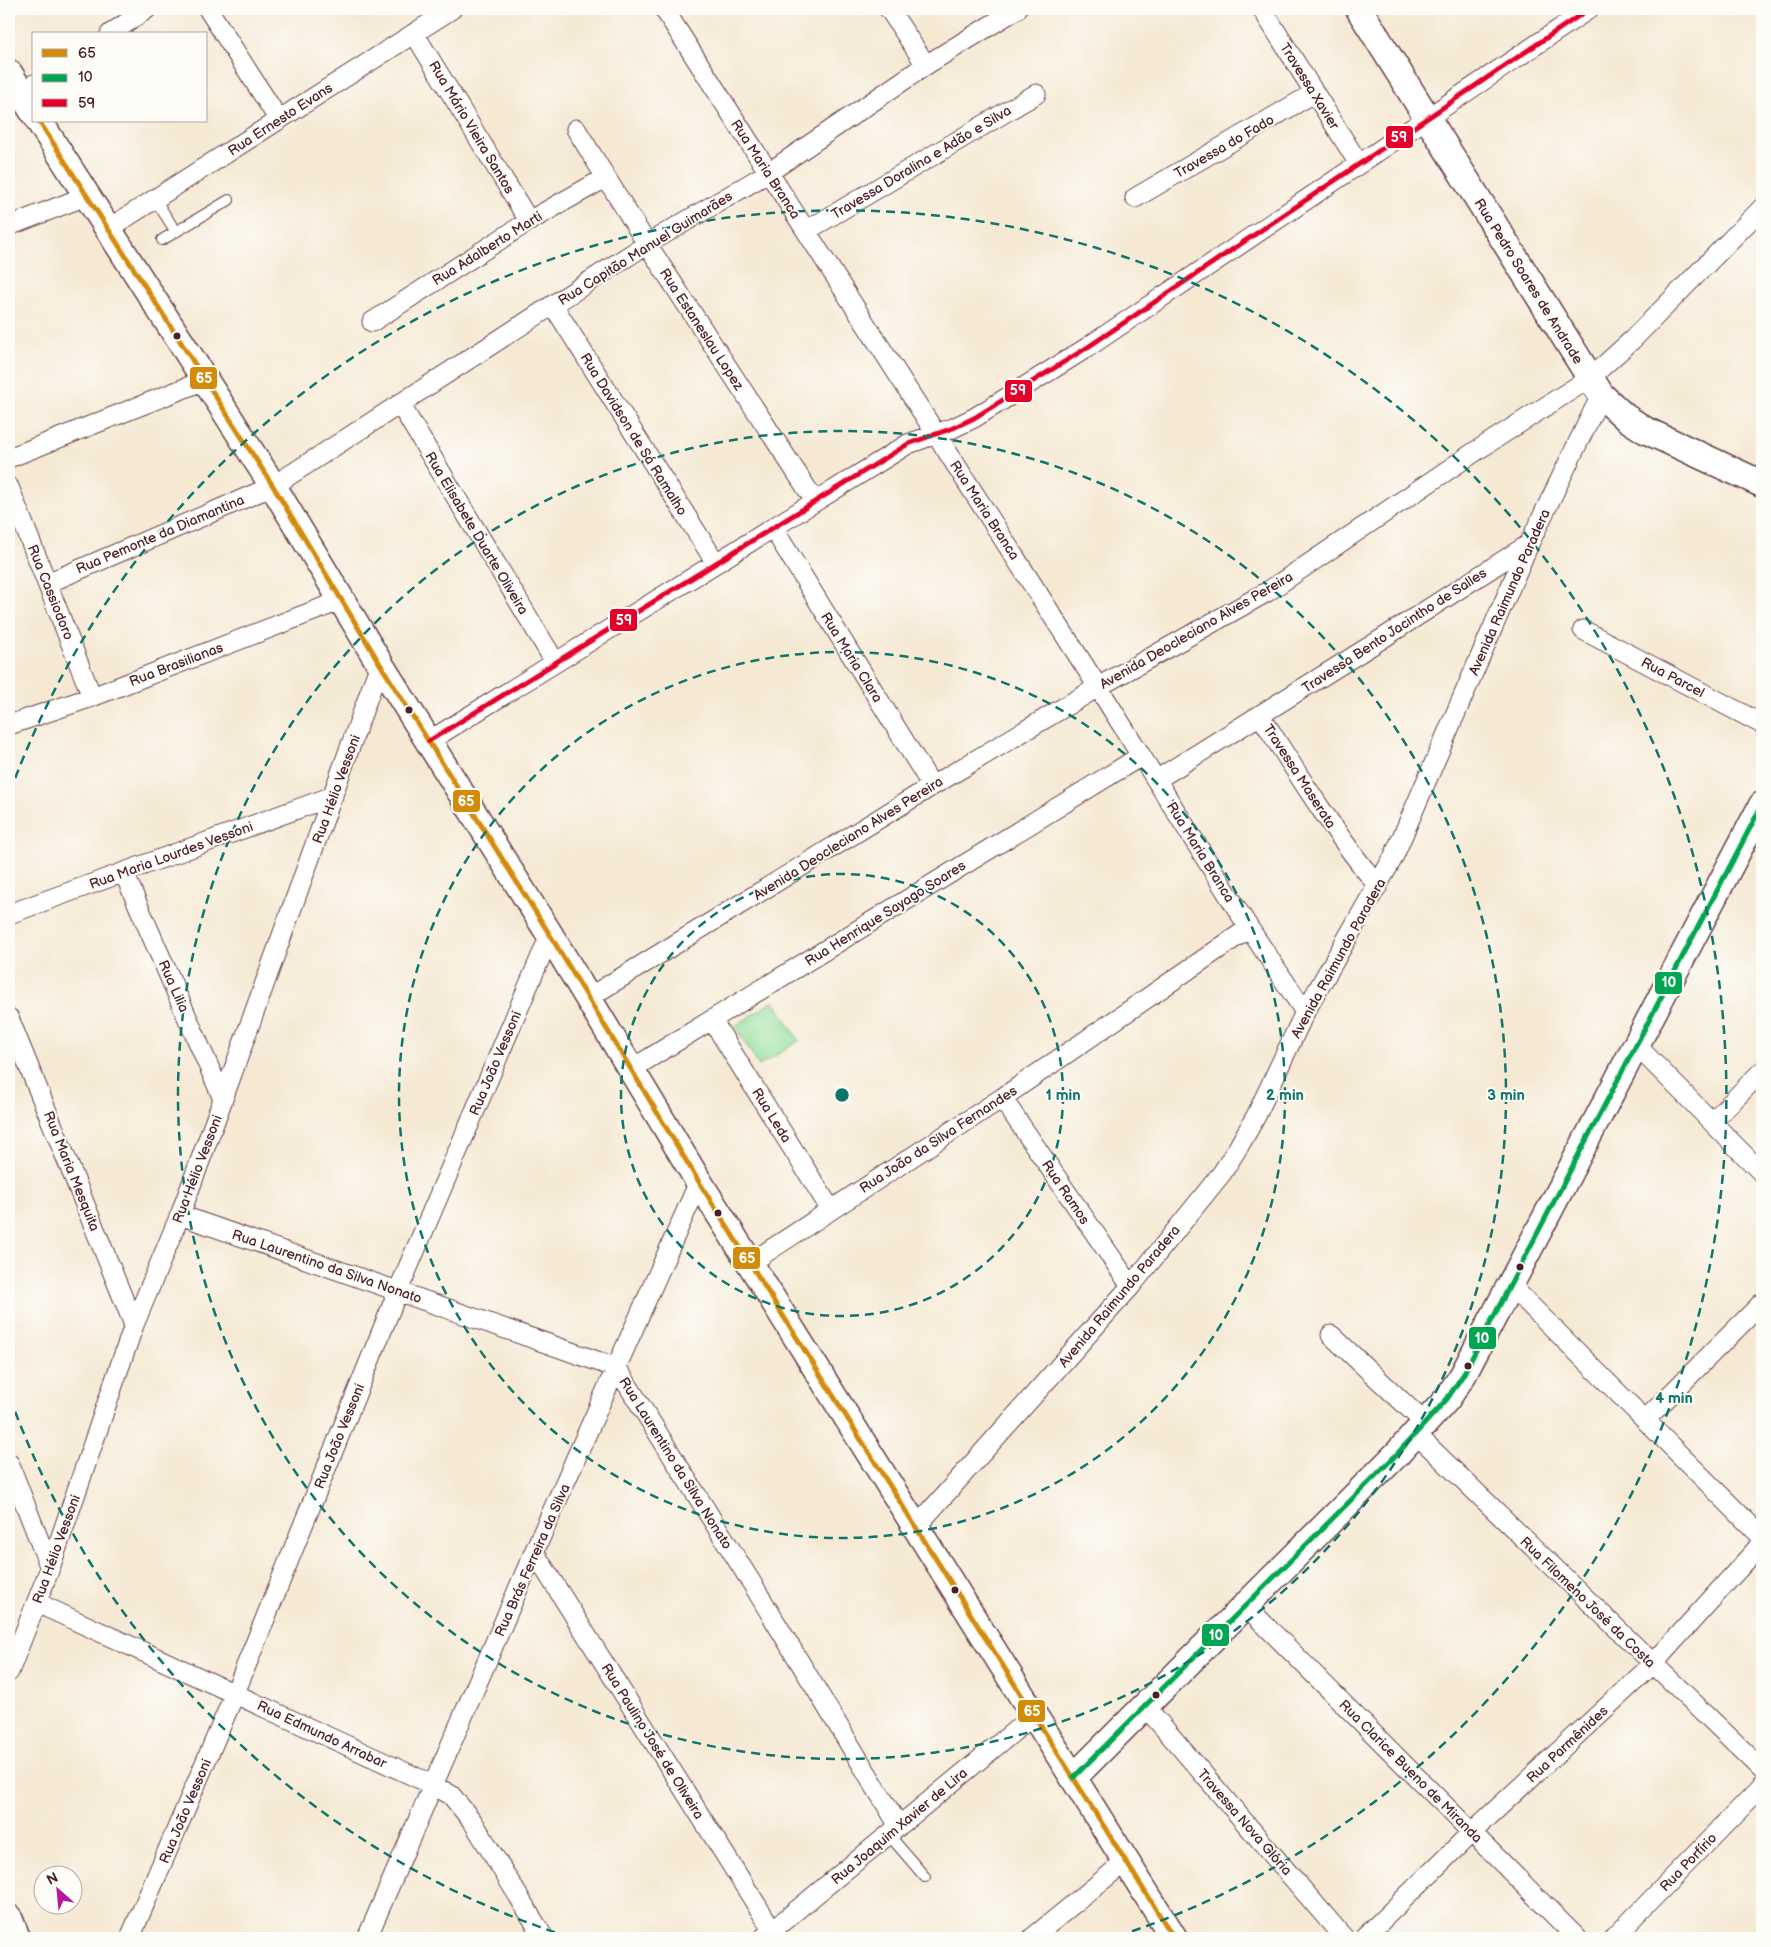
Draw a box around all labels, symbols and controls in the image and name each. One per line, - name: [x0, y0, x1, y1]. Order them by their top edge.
- legend: [32, 32, 208, 122]
- street label: Travessa Xavier: [1276, 40, 1344, 134]
- text: 65: [78, 44, 96, 63]
- street label: Rua Mário Vieira Santos: [425, 58, 518, 197]
- text: 10: [78, 68, 93, 87]
- street label: Rua Ernesto Evans: [225, 79, 336, 160]
- text: 59: [78, 94, 95, 113]
- street label: Travessa Doralina e Adão e Silva: [828, 102, 1014, 223]
- street label: Travessa do Fado: [1171, 111, 1277, 182]
- street label: Rua Maria Branca: [727, 116, 804, 222]
- line badge: 59: [1385, 125, 1414, 149]
- text: 59: [1391, 129, 1407, 146]
- street label: Rua Capitão Manuel Guimarães: [555, 188, 736, 309]
- street label: Rua Pedro Soares de Andrade: [1470, 195, 1587, 367]
- street label: Rua Adalberto Marti: [429, 208, 545, 289]
- street label: Rua Estaneslau Lopez: [656, 265, 747, 394]
- unlabelled marker: [172, 331, 182, 341]
- street label: Rua Davidson de Sá Ramalho: [577, 350, 691, 519]
- line badge: 65: [189, 366, 218, 390]
- text: 65: [196, 370, 212, 387]
- line badge: 59: [1004, 379, 1033, 403]
- text: 59: [1010, 382, 1026, 399]
- street label: Rua Elisabete Duarte Oliveira: [421, 449, 532, 618]
- street label: Rua Maria Branca: [946, 457, 1023, 563]
- street label: Rua Pemonte da Diamantina: [73, 491, 247, 578]
- street label: Avenida Raimundo Paradera: [1465, 506, 1554, 678]
- street label: Rua Cassiodoro: [24, 542, 77, 642]
- street label: Travessa Bento Jacintho de Salles: [1299, 564, 1490, 696]
- street label: Avenida Deocleciano Alves Pereira: [1097, 568, 1296, 693]
- line badge: 59: [609, 608, 638, 632]
- street label: Rua Maria Clara: [817, 609, 886, 706]
- text: 59: [616, 612, 632, 629]
- street label: Rua Brasilianas: [127, 639, 226, 690]
- street label: Rua Parcel: [1638, 654, 1707, 701]
- unlabelled marker: [404, 705, 414, 715]
- street label: Travessa Maserata: [1260, 721, 1340, 832]
- street label: Rua Hélio Vessoni: [309, 732, 364, 846]
- street label: Avenida Deocleciano Alves Pereira: [750, 773, 946, 904]
- line badge: 65: [452, 789, 481, 813]
- text: 65: [458, 793, 474, 810]
- street label: Rua Maria Branca: [1163, 799, 1238, 906]
- street label: Rua Maria Lourdes Vessoni: [87, 818, 255, 893]
- street label: Rua Henrique Sayago Soares: [802, 857, 969, 970]
- street label: Avenida Raimundo Paradera: [1287, 875, 1390, 1041]
- street label: Rua Lilia: [155, 958, 193, 1015]
- line badge: 10: [1654, 971, 1683, 995]
- text: 10: [1662, 974, 1677, 991]
- street label: Rua João Vessoni: [466, 1008, 525, 1118]
- street label: Rua João da Silva Fernandes: [856, 1082, 1020, 1197]
- street label: Rua Leda: [748, 1085, 795, 1146]
- centre of rings: [833, 1086, 851, 1104]
- text: 1 min: [1045, 1086, 1081, 1105]
- text: 2 min: [1266, 1086, 1304, 1105]
- text: 3 min: [1487, 1086, 1525, 1105]
- street label: Rua Maria Mesquita: [40, 1109, 103, 1234]
- street label: Rua Hélio Vessoni: [169, 1113, 226, 1226]
- street label: Rua Ramos: [1038, 1157, 1093, 1228]
- unlabelled marker: [713, 1208, 723, 1218]
- street label: Avenida Raimundo Paradera: [1055, 1222, 1184, 1371]
- street label: Rua Laurentino da Silva Nonato: [230, 1226, 424, 1307]
- line badge: 65: [732, 1246, 761, 1270]
- text: 65: [739, 1250, 755, 1267]
- unlabelled marker: [1515, 1262, 1525, 1272]
- line badge: 10: [1468, 1326, 1497, 1350]
- text: 10: [1475, 1330, 1490, 1347]
- unlabelled marker: [1463, 1361, 1473, 1371]
- street label: Rua Laurentino da Silva Nonato: [615, 1374, 736, 1552]
- street label: Rua João Vessoni: [311, 1381, 368, 1491]
- text: 4 min: [1655, 1389, 1693, 1408]
- street label: Rua Brás Ferreira da Silva: [491, 1481, 574, 1639]
- street label: Rua Hélio Vessoni: [29, 1492, 84, 1606]
- street label: Rua Filomeno José da Costa: [1517, 1533, 1659, 1671]
- unlabelled marker: [950, 1585, 960, 1595]
- line badge: 10: [1201, 1623, 1230, 1647]
- text: 10: [1209, 1627, 1224, 1644]
- street label: Rua Paulino José de Oliveira: [598, 1660, 708, 1822]
- unlabelled marker: [1151, 1690, 1161, 1700]
- street label: Rua Clarice Bueno de Miranda: [1335, 1696, 1486, 1847]
- street label: Rua Edmundo Arrabar: [254, 1697, 390, 1772]
- line badge: 65: [1017, 1699, 1046, 1723]
- street label: Rua Parmênides: [1523, 1702, 1612, 1786]
- text: 65: [1024, 1703, 1040, 1720]
- street label: Rua João Vessoni: [156, 1756, 215, 1866]
- street label: Rua Joaquim Xavier de Lira: [828, 1764, 971, 1888]
- street label: Travessa Nova Glória: [1194, 1766, 1295, 1879]
- street label: Rua Porfírio: [1656, 1830, 1720, 1895]
- north arrow: [32, 1864, 82, 1914]
- text: N: [44, 1869, 61, 1889]

